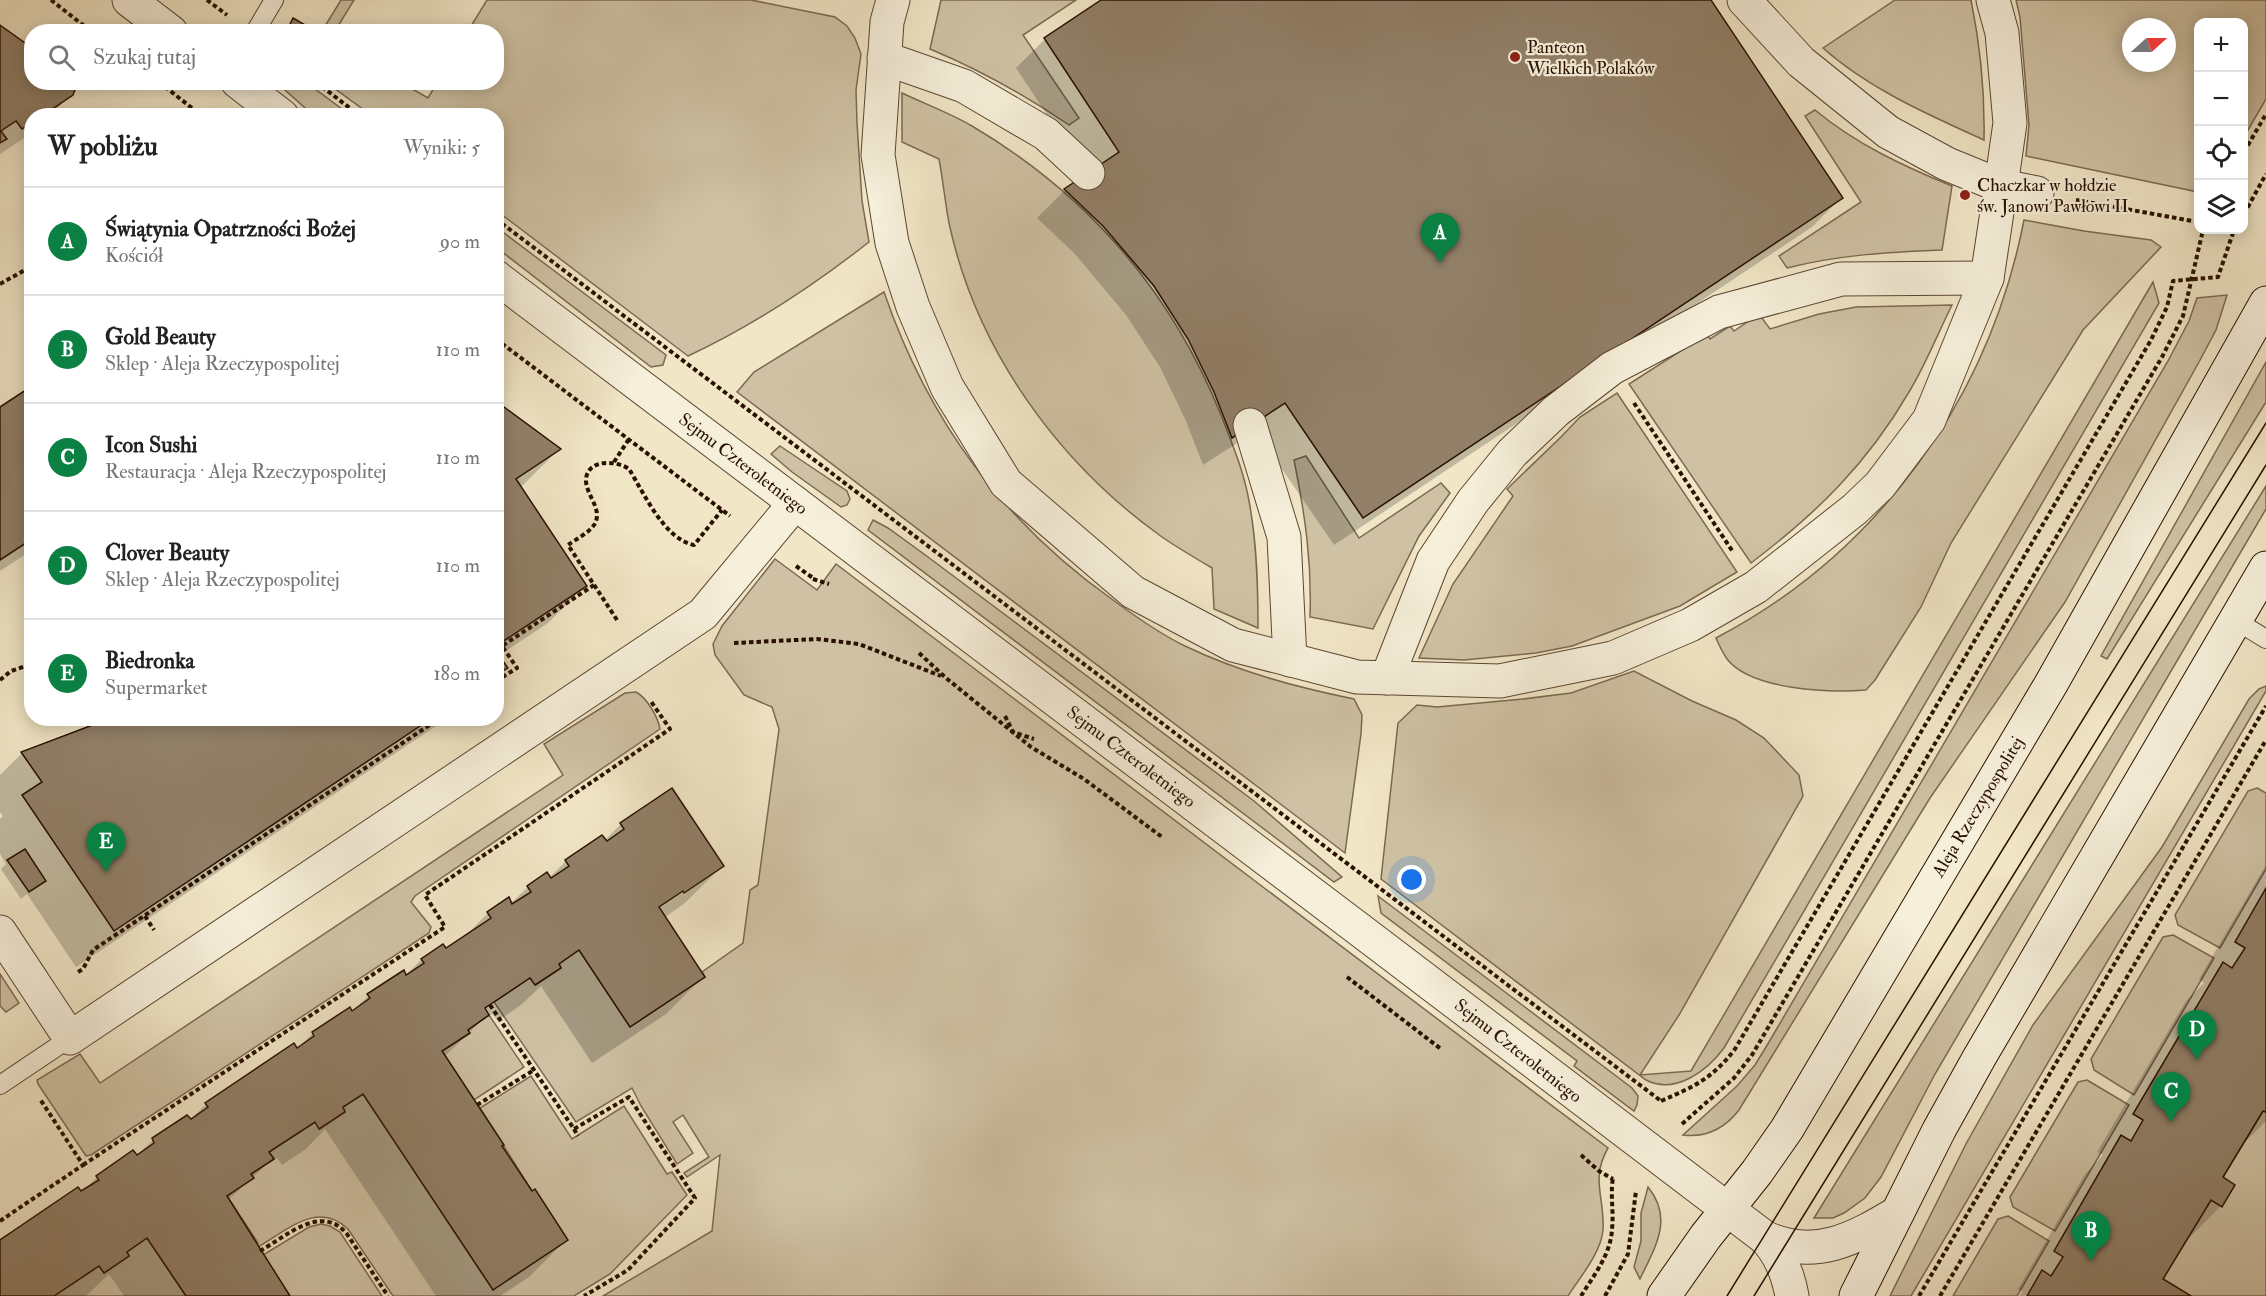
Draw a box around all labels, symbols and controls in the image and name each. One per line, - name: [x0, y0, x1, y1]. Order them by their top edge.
- north arrow: [2122, 18, 2176, 72]
- map controls: [2194, 18, 2248, 234]
- button: +: [2194, 18, 2248, 72]
- search box: [24, 24, 504, 90]
- place label: Panteon Wielkich Polaków: [1526, 36, 1655, 80]
- icon: search: [45, 41, 78, 74]
- text: Szukaj tutaj: [93, 43, 196, 71]
- marker: Panteon Wielkich Polaków: [1508, 50, 1522, 64]
- button: −: [2194, 72, 2248, 126]
- button: locate: [2194, 126, 2248, 180]
- text: W pobliżu: [48, 131, 158, 163]
- text: Wyniki: 5: [403, 135, 480, 160]
- place label: Chaczkar w hołdzie św. Janowi Pawłowi II: [1977, 174, 2129, 218]
- button: layers: [2194, 180, 2248, 234]
- marker: Chaczkar w hołdzie św. Janowi Pawłowi II: [1958, 188, 1972, 202]
- pin: A: [1420, 214, 1460, 263]
- text: Świątynia Opatrzności Bożej: [105, 215, 356, 243]
- text: A: [61, 229, 74, 254]
- text: 90 m: [440, 229, 480, 254]
- text: Kościół: [105, 243, 163, 268]
- text: Gold Beauty: [105, 323, 216, 351]
- text: B: [61, 337, 74, 362]
- text: 110 m: [436, 337, 480, 362]
- text: Sklep · Aleja Rzeczypospolitej: [105, 351, 340, 376]
- street label: Sejmu Czteroletniego: [674, 408, 812, 520]
- text: Icon Sushi: [105, 431, 197, 459]
- text: C: [60, 445, 75, 470]
- text: 110 m: [436, 445, 480, 470]
- text: Restauracja · Aleja Rzeczypospolitej: [105, 459, 387, 484]
- text: Clover Beauty: [105, 539, 229, 567]
- text: D: [59, 553, 76, 578]
- text: 110 m: [436, 553, 480, 578]
- text: Sklep · Aleja Rzeczypospolitej: [105, 567, 340, 592]
- text: Biedronka: [105, 647, 195, 675]
- text: E: [60, 661, 75, 686]
- text: 180 m: [433, 661, 480, 686]
- text: Supermarket: [105, 675, 208, 700]
- street label: Sejmu Czteroletniego: [1062, 701, 1200, 813]
- street label: Aleja Rzeczypospolitej: [1926, 732, 2029, 882]
- pin: E: [86, 822, 126, 872]
- your location: [1397, 865, 1426, 894]
- street label: Sejmu Czteroletniego: [1449, 994, 1587, 1108]
- pin: D: [2178, 1010, 2216, 1060]
- pin: C: [2152, 1072, 2190, 1122]
- pin: B: [2072, 1212, 2110, 1261]

